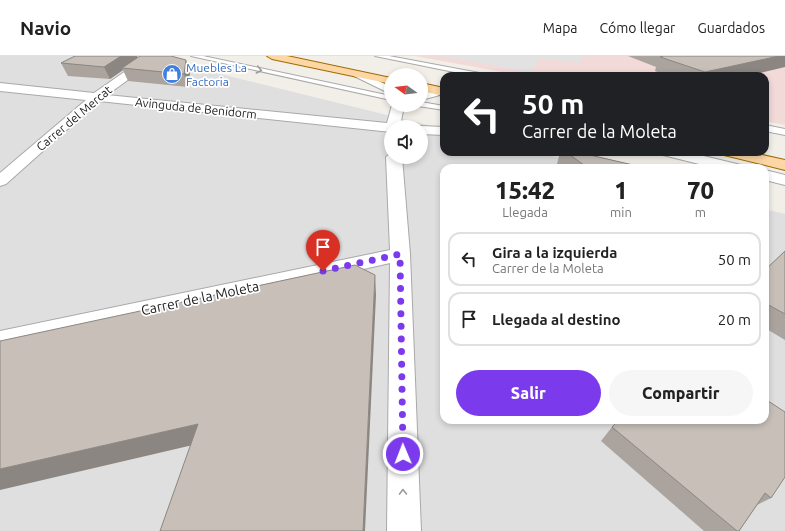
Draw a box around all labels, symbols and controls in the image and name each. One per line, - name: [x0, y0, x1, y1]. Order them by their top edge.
- text: Navio: [20, 17, 71, 39]
- text: Mapa: [543, 20, 578, 36]
- text: Cómo llegar: [600, 20, 675, 36]
- text: Guardados: [697, 20, 765, 36]
- place label: Muebles La Factoria: [186, 61, 247, 88]
- shop icon: Muebles La Factoria: [161, 63, 183, 85]
- one-way arrow: [256, 65, 263, 74]
- north arrow: [384, 68, 428, 112]
- map controls: [384, 68, 428, 164]
- street label: Carrer del Mercat: [34, 83, 114, 153]
- icon: left: [456, 88, 508, 140]
- text: 50 m: [522, 88, 584, 119]
- street label: Avinguda de Benidorm: [134, 95, 258, 121]
- button: sound: [384, 120, 428, 164]
- text: Carrer de la Moleta: [522, 121, 677, 141]
- text: 15:42: [495, 177, 555, 204]
- text: 1: [614, 177, 628, 204]
- text: 70: [687, 177, 714, 204]
- text: Llegada: [502, 205, 548, 219]
- text: min: [610, 205, 632, 219]
- text: m: [695, 205, 706, 219]
- pin: [306, 230, 340, 271]
- icon: arrive: [312, 236, 334, 258]
- text: Gira a la izquierda: [492, 244, 618, 261]
- icon: left: [458, 248, 480, 270]
- text: 50 m: [718, 251, 751, 268]
- text: Carrer de la Moleta: [492, 261, 604, 275]
- street label: Carrer de la Moleta: [140, 278, 260, 318]
- icon: arrive: [458, 308, 480, 330]
- text: Llegada al destino: [492, 311, 621, 328]
- text: 20 m: [718, 311, 751, 328]
- button: Salir: [456, 370, 601, 416]
- button: Compartir: [609, 370, 753, 416]
- position arrow: [382, 433, 424, 475]
- one-way arrow: [399, 489, 407, 495]

